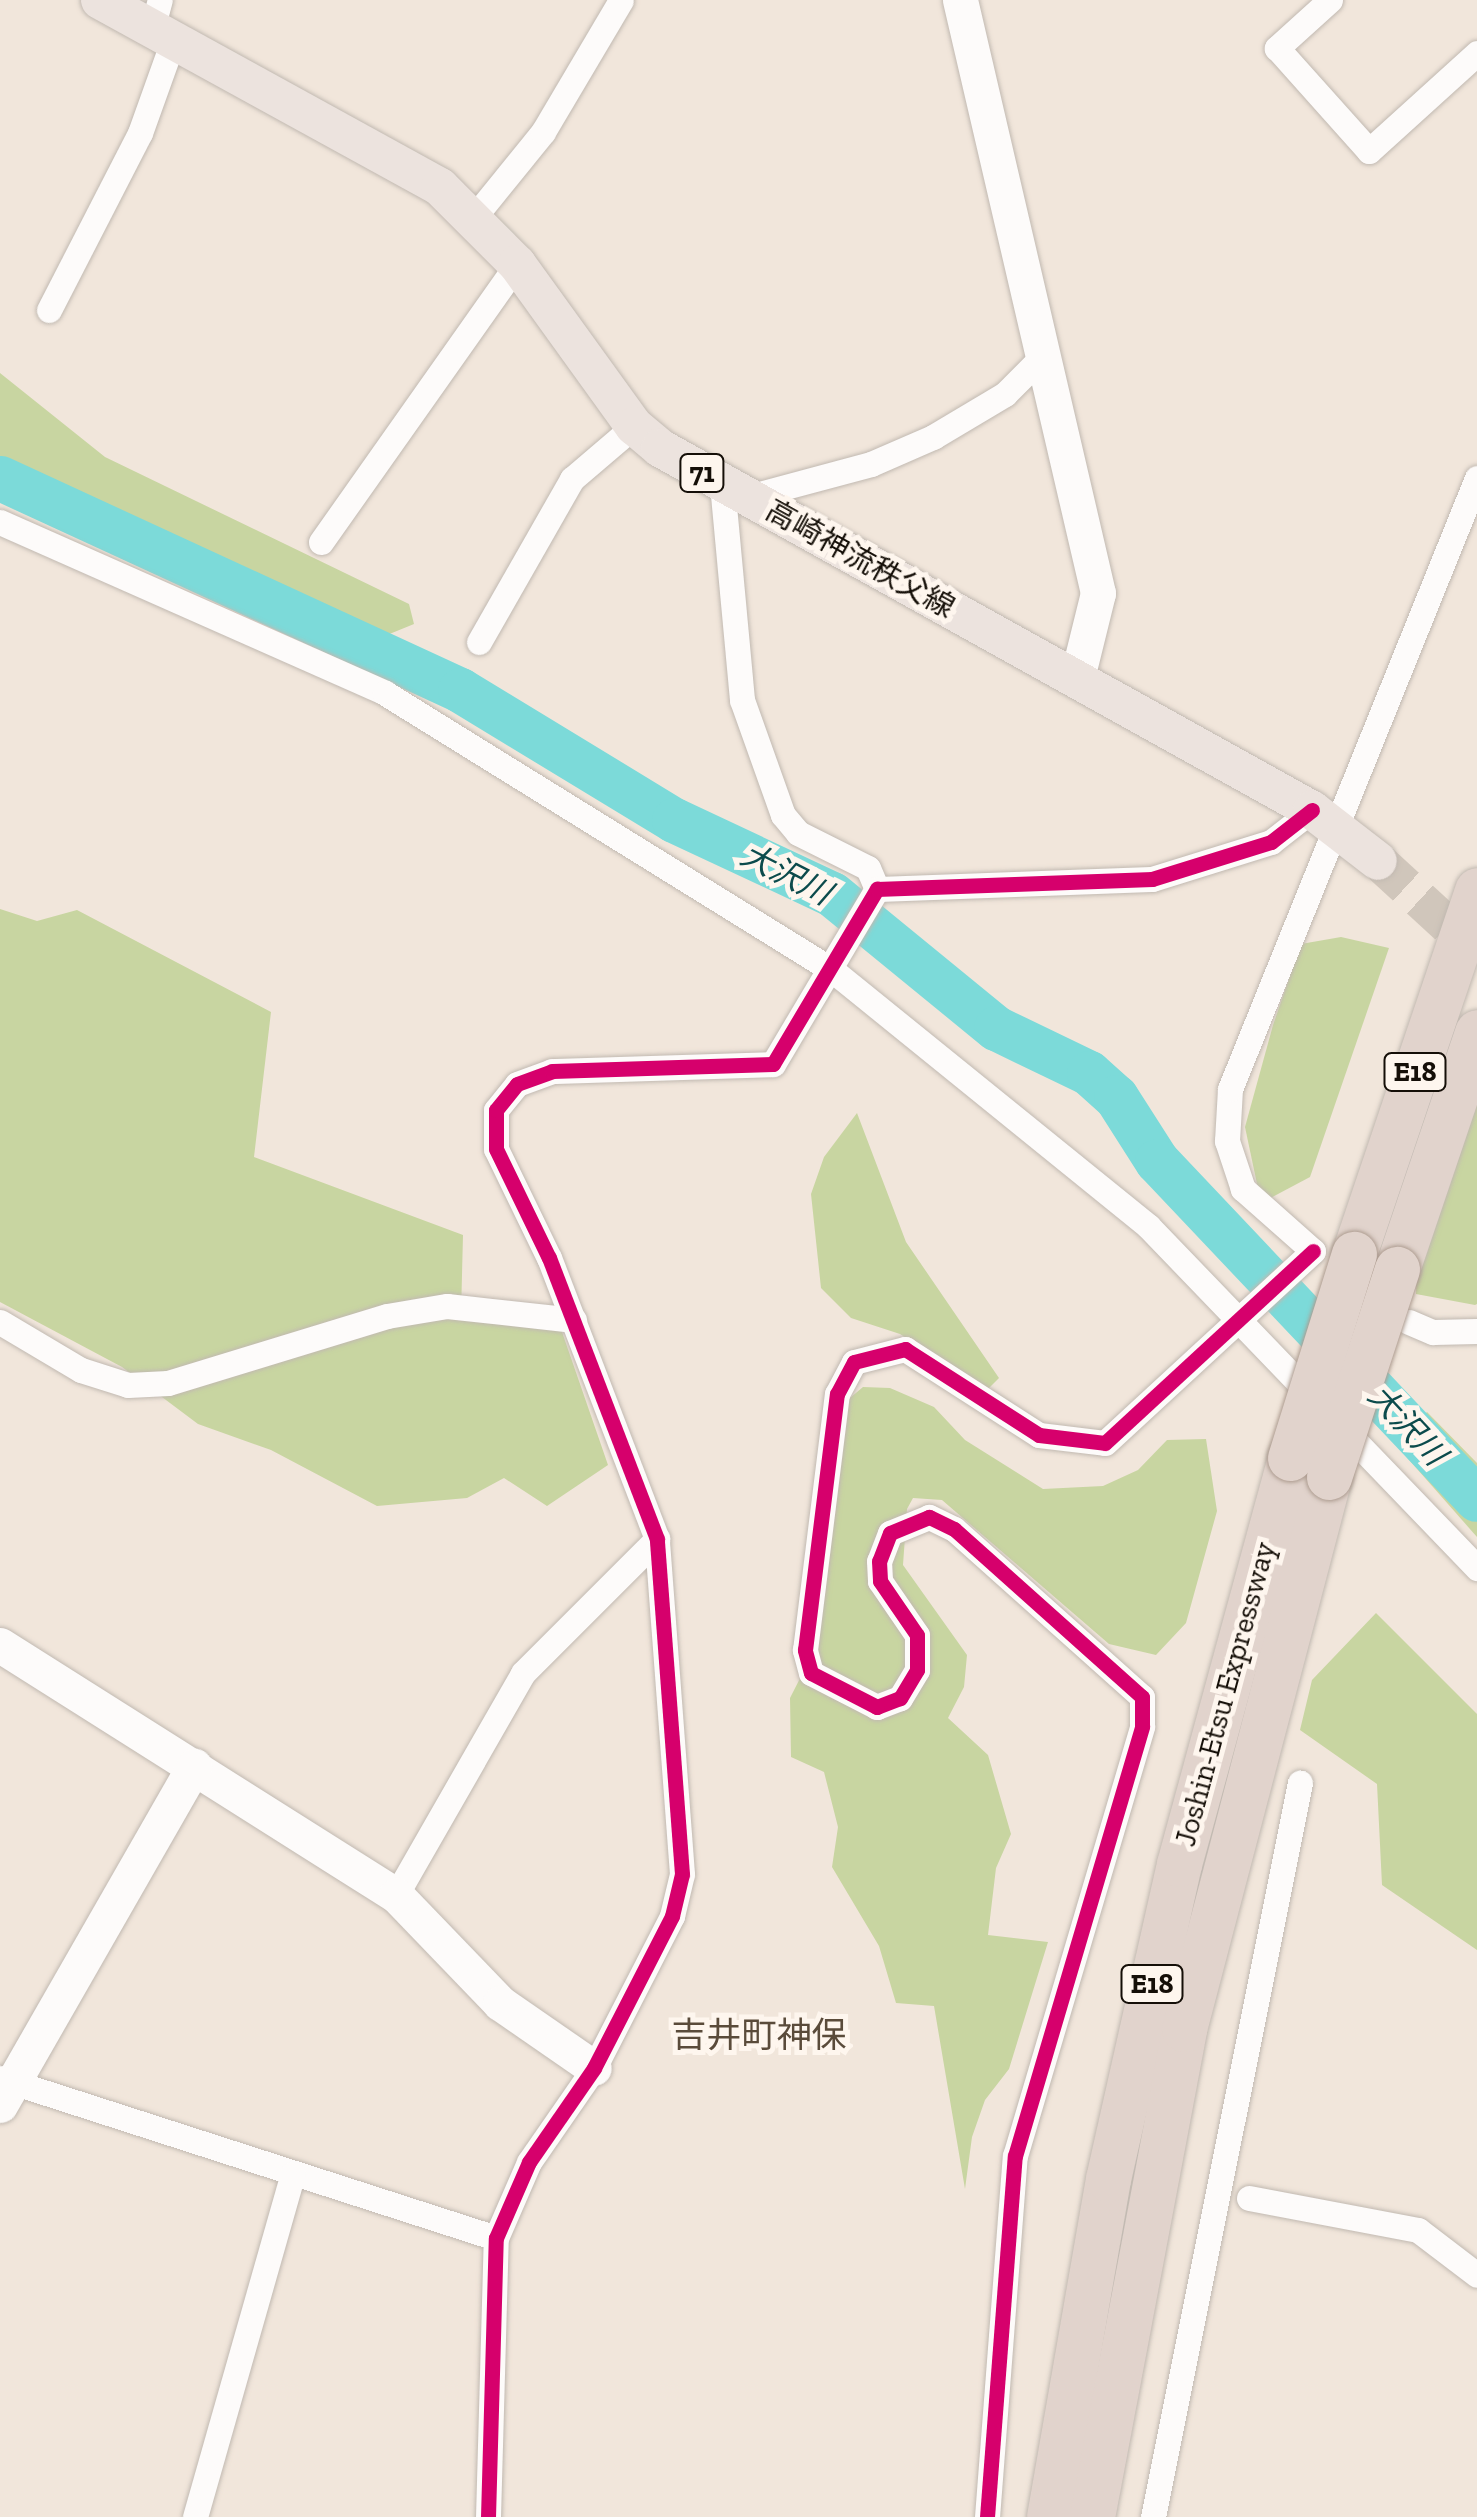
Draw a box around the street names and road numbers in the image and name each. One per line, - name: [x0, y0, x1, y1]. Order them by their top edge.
- road number: 71: [677, 450, 727, 496]
- street label: 高崎神流秩父線: [759, 492, 961, 626]
- road number: E18: [1382, 1049, 1448, 1095]
- street label: Joshin-Etsu Expressway: [1167, 1538, 1283, 1850]
- road number: E18: [1120, 1961, 1184, 2007]

